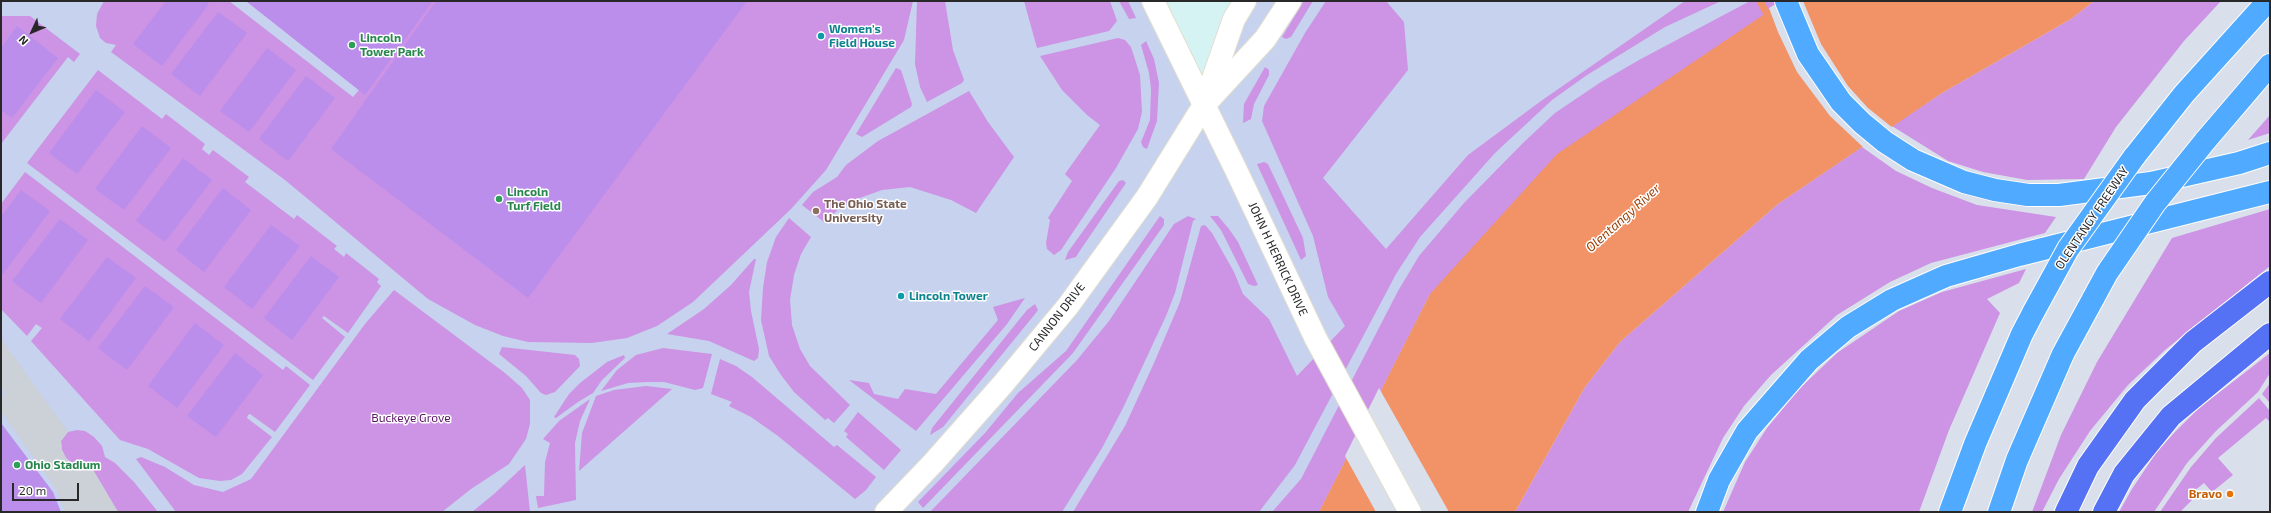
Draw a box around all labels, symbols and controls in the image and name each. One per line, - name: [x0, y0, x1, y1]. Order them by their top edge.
- north arrow: [12, 12, 52, 52]
- place label: Women's Field House: [829, 22, 895, 50]
- place label: Lincoln Tower Park: [360, 31, 424, 59]
- marker: Women's Field House: [816, 31, 826, 41]
- text: N: [16, 33, 30, 48]
- marker: Lincoln Tower Park: [347, 40, 357, 50]
- street label: OLENTANGY FREEWAY: [2052, 164, 2132, 272]
- water label: Olentangy River: [1583, 181, 1663, 255]
- place label: Lincoln Turf Field: [507, 185, 561, 213]
- marker: Lincoln Turf Field: [494, 194, 504, 204]
- place label: The Ohio State University: [824, 197, 907, 225]
- street label: JOHN H HERRICK DRIVE: [1245, 200, 1311, 318]
- marker: The Ohio State University: [811, 206, 821, 216]
- street label: CANNON DRIVE: [1026, 280, 1088, 354]
- place label: Lincoln Tower: [909, 289, 988, 303]
- marker: Lincoln Tower: [896, 291, 906, 301]
- park label: Buckeye Grove: [371, 411, 451, 425]
- place label: Ohio Stadium: [25, 458, 100, 472]
- marker: Ohio Stadium: [12, 460, 22, 470]
- scale bar: [14, 475, 81, 501]
- text: 20 m: [19, 483, 46, 497]
- place label: Bravo: [2189, 487, 2222, 501]
- marker: Bravo: [2225, 489, 2235, 499]

